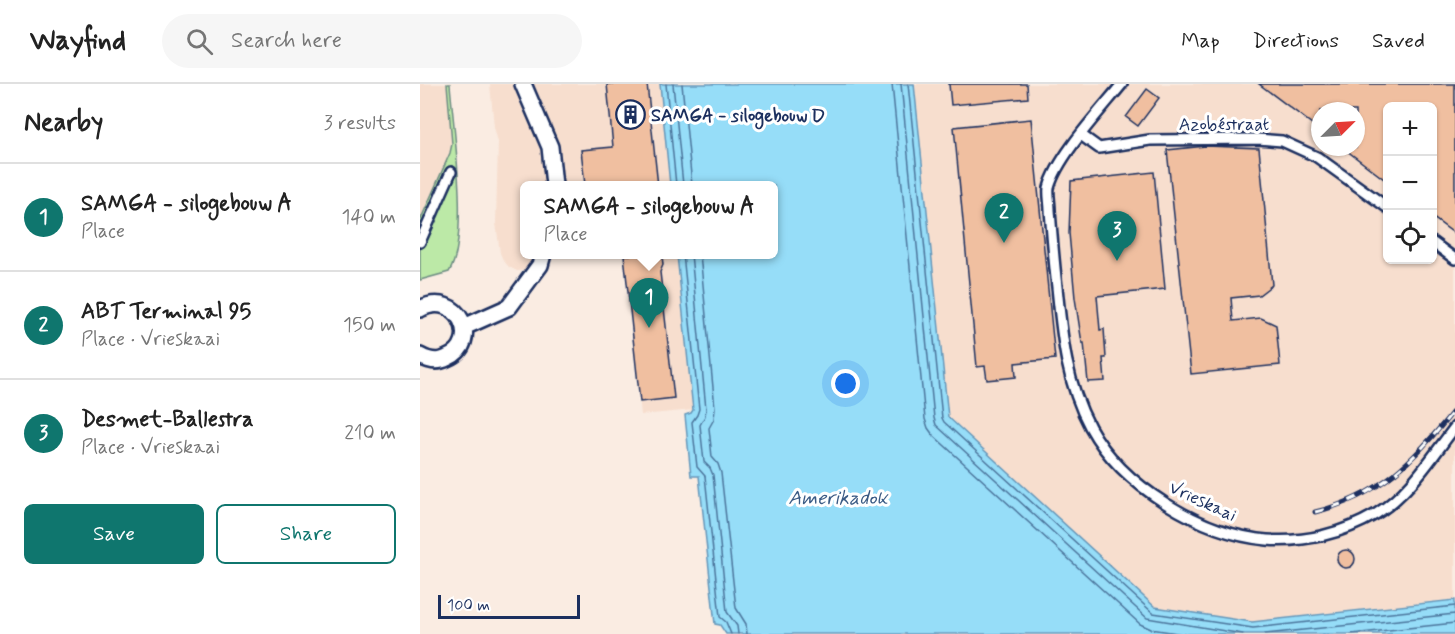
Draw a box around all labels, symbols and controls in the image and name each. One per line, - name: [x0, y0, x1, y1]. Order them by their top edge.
- search box: [162, 14, 582, 68]
- text: Wayfind: [30, 23, 126, 60]
- icon: search: [183, 25, 216, 58]
- text: Search here: [231, 27, 342, 55]
- text: Map: [1181, 27, 1220, 55]
- text: Directions: [1253, 27, 1339, 55]
- text: Saved: [1372, 27, 1425, 55]
- building icon: SAMGA - silogebouw D: [614, 99, 646, 131]
- north arrow: [1311, 102, 1365, 156]
- map controls: [1383, 102, 1437, 264]
- button: +: [1383, 102, 1437, 156]
- place label: SAMGA - silogebouw D: [651, 104, 825, 130]
- text: Nearby: [24, 106, 103, 140]
- text: 3 results: [324, 110, 396, 137]
- street label: Azobéstraat: [1179, 113, 1269, 137]
- button: −: [1383, 156, 1437, 210]
- popup: [520, 181, 778, 259]
- text: SAMGA - silogebouw A: [81, 190, 292, 218]
- text: SAMGA - silogebouw A: [543, 193, 755, 221]
- pin: 2: [984, 194, 1024, 243]
- text: 1: [39, 204, 48, 231]
- text: 140 m: [342, 204, 396, 231]
- button: locate: [1383, 210, 1437, 264]
- pin: 3: [1098, 212, 1136, 261]
- text: Place: [81, 218, 125, 245]
- text: Place: [543, 221, 587, 248]
- pin: 1: [630, 278, 668, 328]
- text: ABT Terminal 95: [81, 298, 251, 326]
- text: 2: [39, 312, 48, 339]
- text: 150 m: [343, 312, 396, 339]
- text: Place · Vrieskaai: [81, 326, 220, 353]
- your location: [831, 369, 860, 398]
- text: Desmet-Ballestra: [81, 406, 254, 434]
- text: 3: [39, 420, 48, 447]
- text: 210 m: [344, 420, 396, 447]
- text: Place · Vrieskaai: [81, 434, 220, 461]
- street label: Vrieskaai: [1165, 476, 1240, 528]
- water label: Amerikadok: [788, 485, 889, 512]
- button: Save: [24, 504, 204, 564]
- button: Share: [216, 504, 396, 564]
- scale bar: [438, 592, 580, 620]
- text: 100 m: [447, 595, 490, 616]

